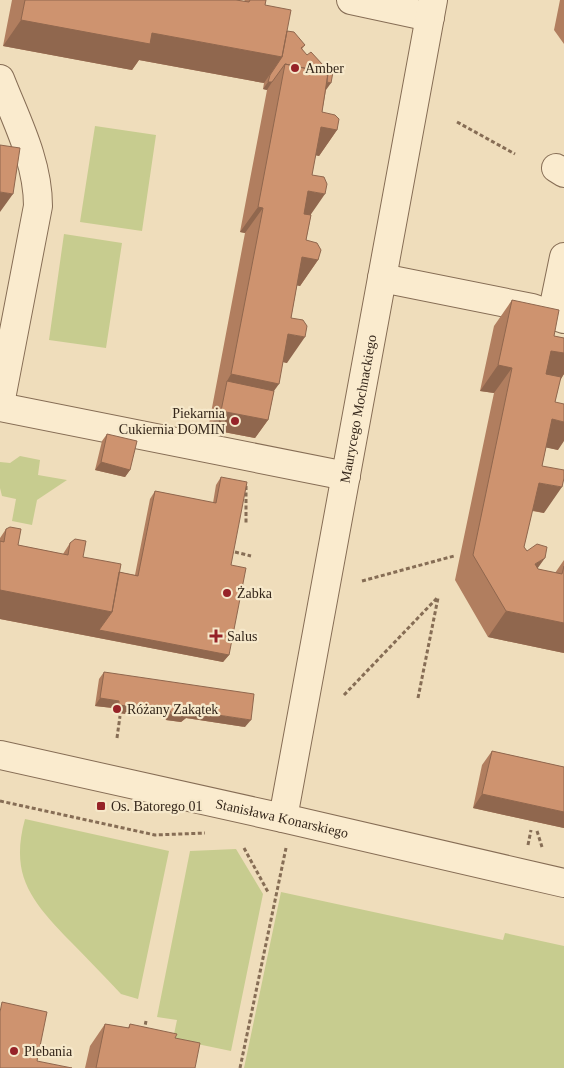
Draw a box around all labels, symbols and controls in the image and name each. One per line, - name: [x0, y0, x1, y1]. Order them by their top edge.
- place label: Amber: [305, 61, 344, 76]
- marker: Amber: [289, 62, 301, 74]
- street label: Maurycego Mochnackiego: [338, 334, 379, 484]
- place label: Piekarnia Cukiernia DOMIN: [119, 406, 226, 437]
- marker: Piekarnia Cukiernia DOMIN: [229, 415, 241, 427]
- place label: Żabka: [237, 586, 273, 601]
- marker: Żabka: [221, 587, 233, 599]
- marker: Salus: [209, 629, 223, 643]
- place label: Salus: [227, 629, 257, 644]
- place label: Różany Zakątek: [127, 702, 218, 717]
- marker: Różany Zakątek: [111, 703, 123, 715]
- street label: Stanisława Konarskiego: [214, 796, 350, 841]
- place label: Os. Batorego 01: [111, 799, 202, 814]
- marker: Os. Batorego 01: [95, 800, 107, 812]
- place label: Plebania: [24, 1044, 73, 1059]
- marker: Plebania: [8, 1045, 20, 1057]

